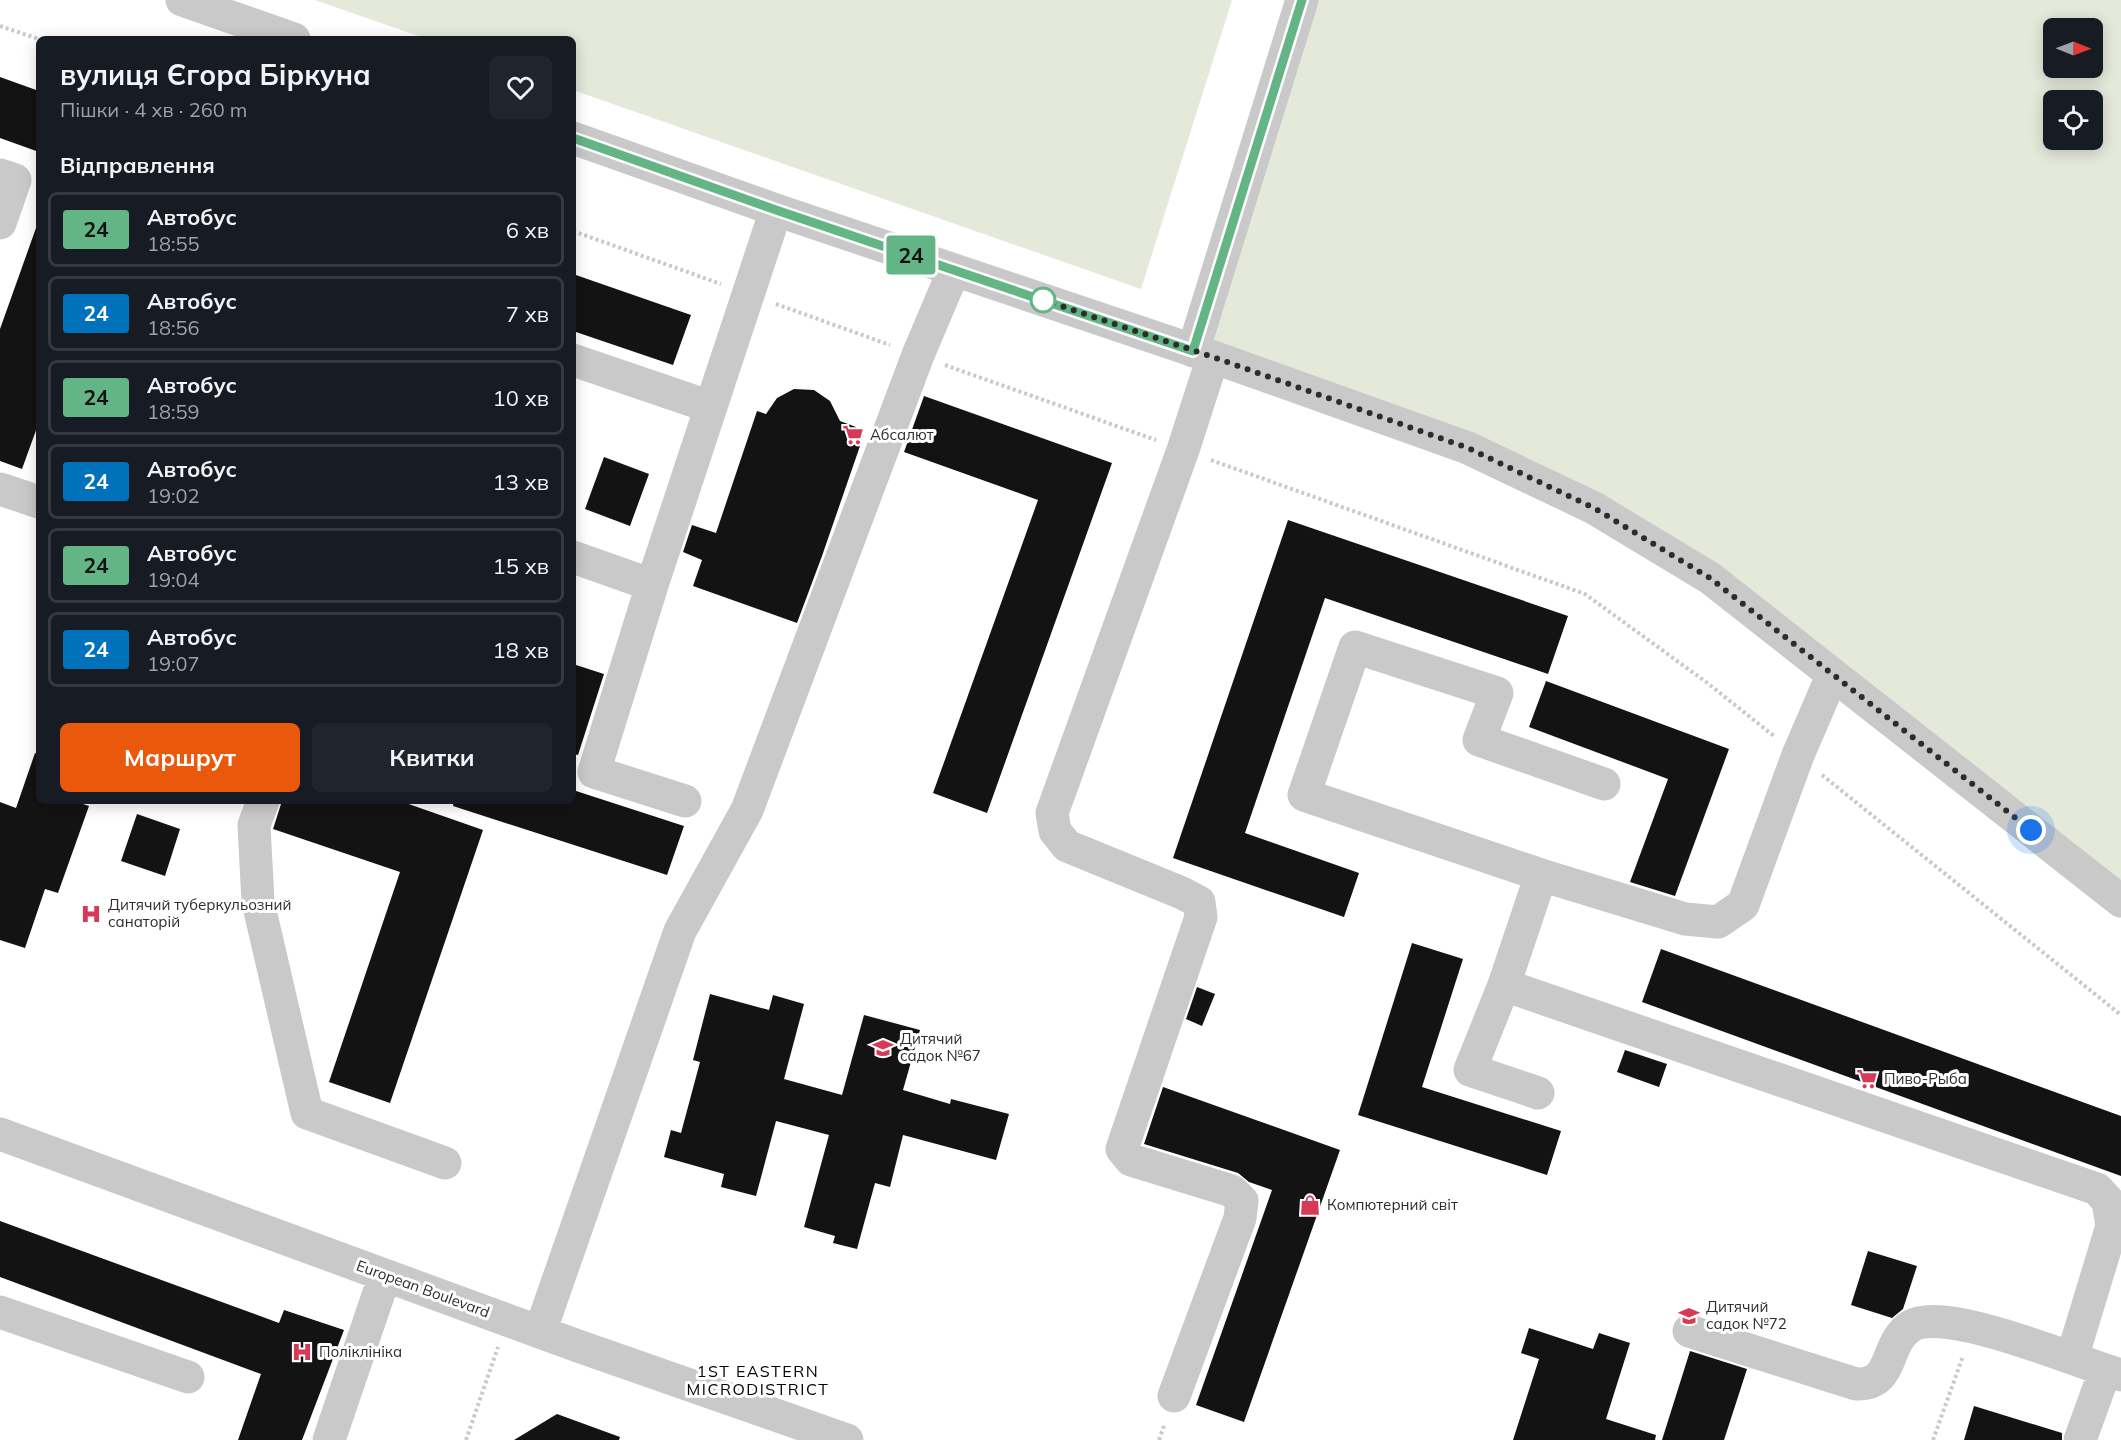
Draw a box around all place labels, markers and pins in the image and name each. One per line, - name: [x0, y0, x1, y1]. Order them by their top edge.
- unlabelled marker: [1030, 287, 1056, 313]
- supermarket icon: Абсалют: [841, 423, 865, 447]
- place label: Абсалют: [870, 425, 934, 444]
- place label: Дитячий туберкульозний санаторій: [108, 895, 291, 931]
- hospital icon: Дитячий туберкульозний санаторій: [79, 902, 103, 926]
- place label: Дитячий садок №67: [900, 1029, 981, 1065]
- school or university icon: Дитячий садок №67: [871, 1036, 895, 1060]
- supermarket icon: Пиво-Рыба: [1855, 1067, 1879, 1091]
- place label: Пиво-Рыба: [1884, 1069, 1967, 1088]
- shop icon: Компютерний світ: [1298, 1193, 1322, 1217]
- place label: Компютерний світ: [1327, 1195, 1458, 1214]
- place label: Дитячий садок №72: [1706, 1297, 1787, 1333]
- school or university icon: Дитячий садок №72: [1677, 1304, 1701, 1328]
- hospital icon: Поліклініка: [290, 1340, 314, 1364]
- place label: Поліклініка: [319, 1342, 402, 1361]

